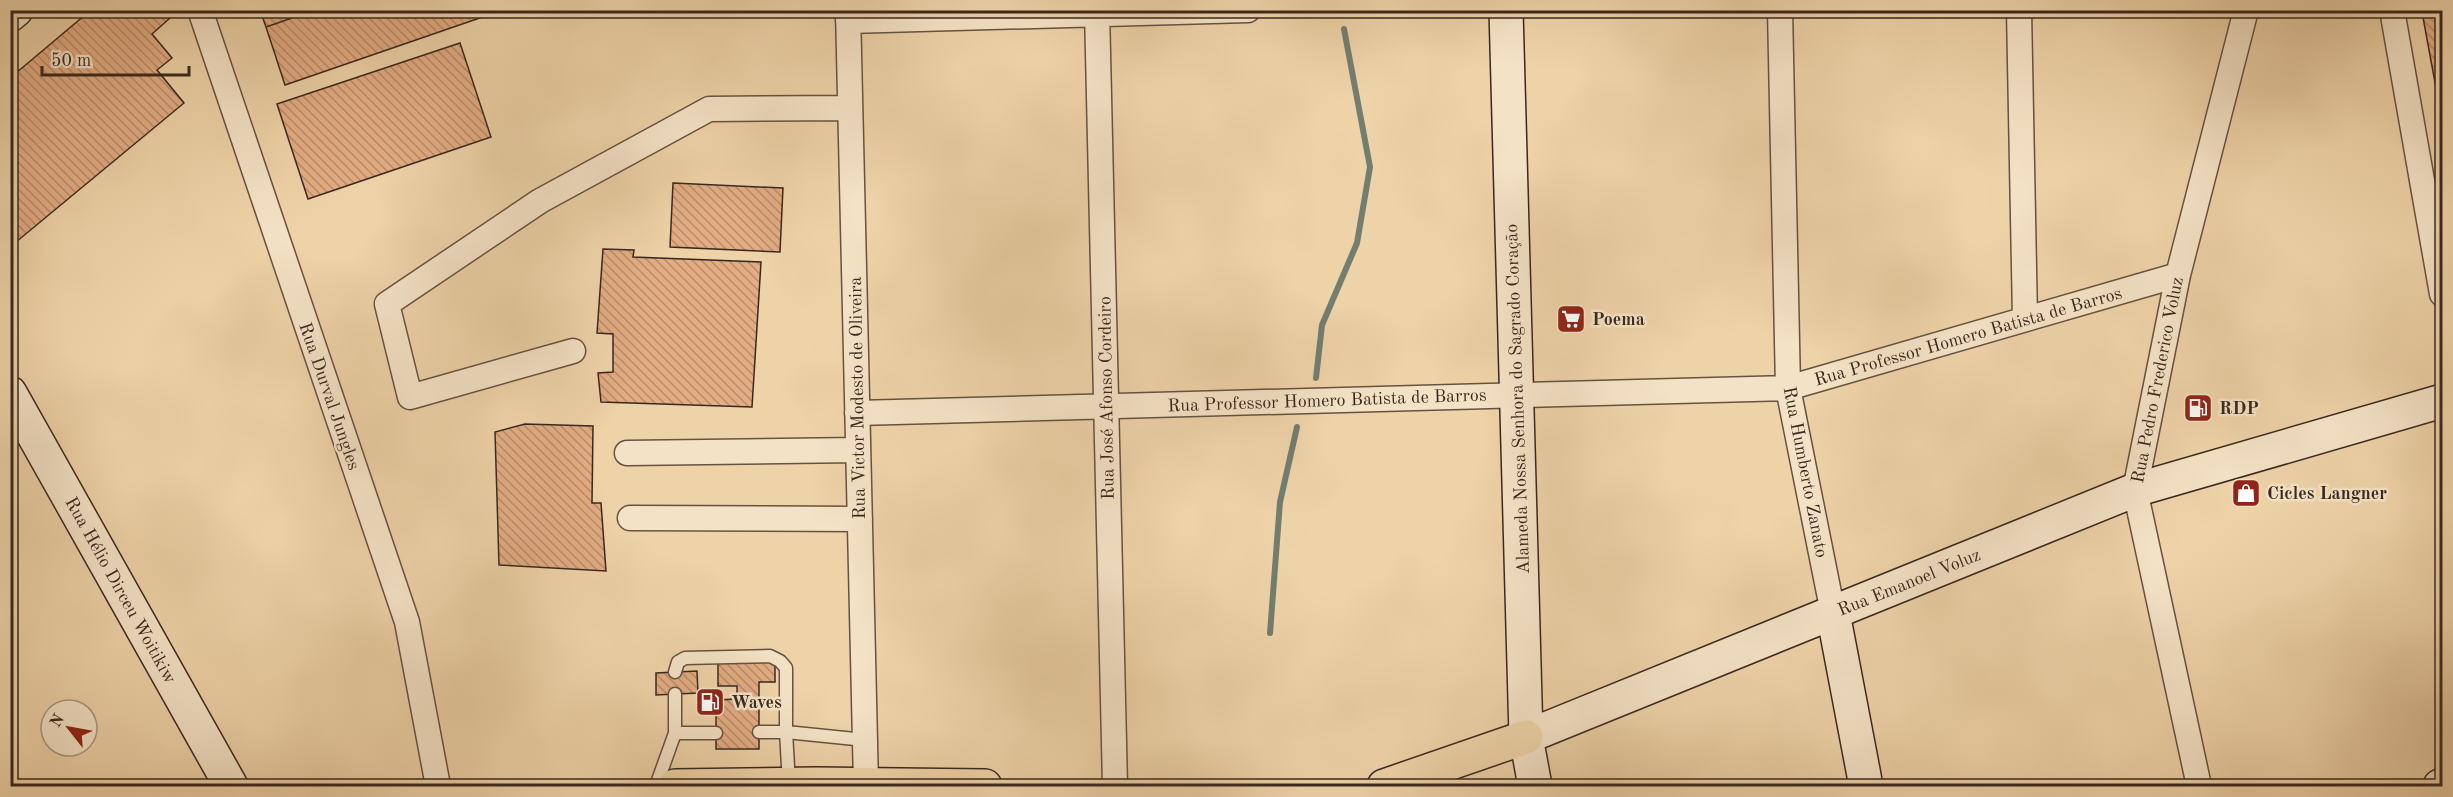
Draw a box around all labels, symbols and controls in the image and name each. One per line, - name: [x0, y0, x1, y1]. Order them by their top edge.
- scale bar: [42, 39, 189, 77]
- text: 50 m: [51, 52, 91, 70]
- street label: Alameda Nossa Senhora do Sagrado Coração: [1503, 223, 1533, 574]
- street label: Rua Pedro Frederico Voluz: [2129, 275, 2187, 485]
- street label: Rua Victor Modesto de Oliveira: [847, 276, 869, 520]
- street label: Rua Professor Homero Batista de Barros: [1812, 284, 2124, 390]
- street label: Rua José Afonso Cordeiro: [1096, 296, 1118, 500]
- supermarket icon: Poema: [1555, 303, 1587, 335]
- place label: Poema: [1592, 311, 1645, 329]
- street label: Rua Durval Jungles: [295, 320, 363, 473]
- street label: Rua Humberto Zanato: [1780, 385, 1830, 559]
- street label: Rua Professor Homero Batista de Barros: [1167, 386, 1487, 416]
- fuel station icon: RDP: [2182, 392, 2214, 424]
- place label: RDP: [2219, 400, 2259, 418]
- shop icon: Cicles Langner: [2230, 477, 2262, 509]
- place label: Cicles Langner: [2267, 485, 2387, 503]
- street label: Rua Hélio Dirceu Woitikiw: [61, 494, 179, 687]
- street label: Rua Emanoel Voluz: [1835, 546, 1983, 620]
- fuel station icon: Waves: [694, 686, 726, 718]
- place label: Waves: [731, 694, 782, 712]
- north arrow: [39, 698, 99, 758]
- text: N: [48, 711, 68, 731]

